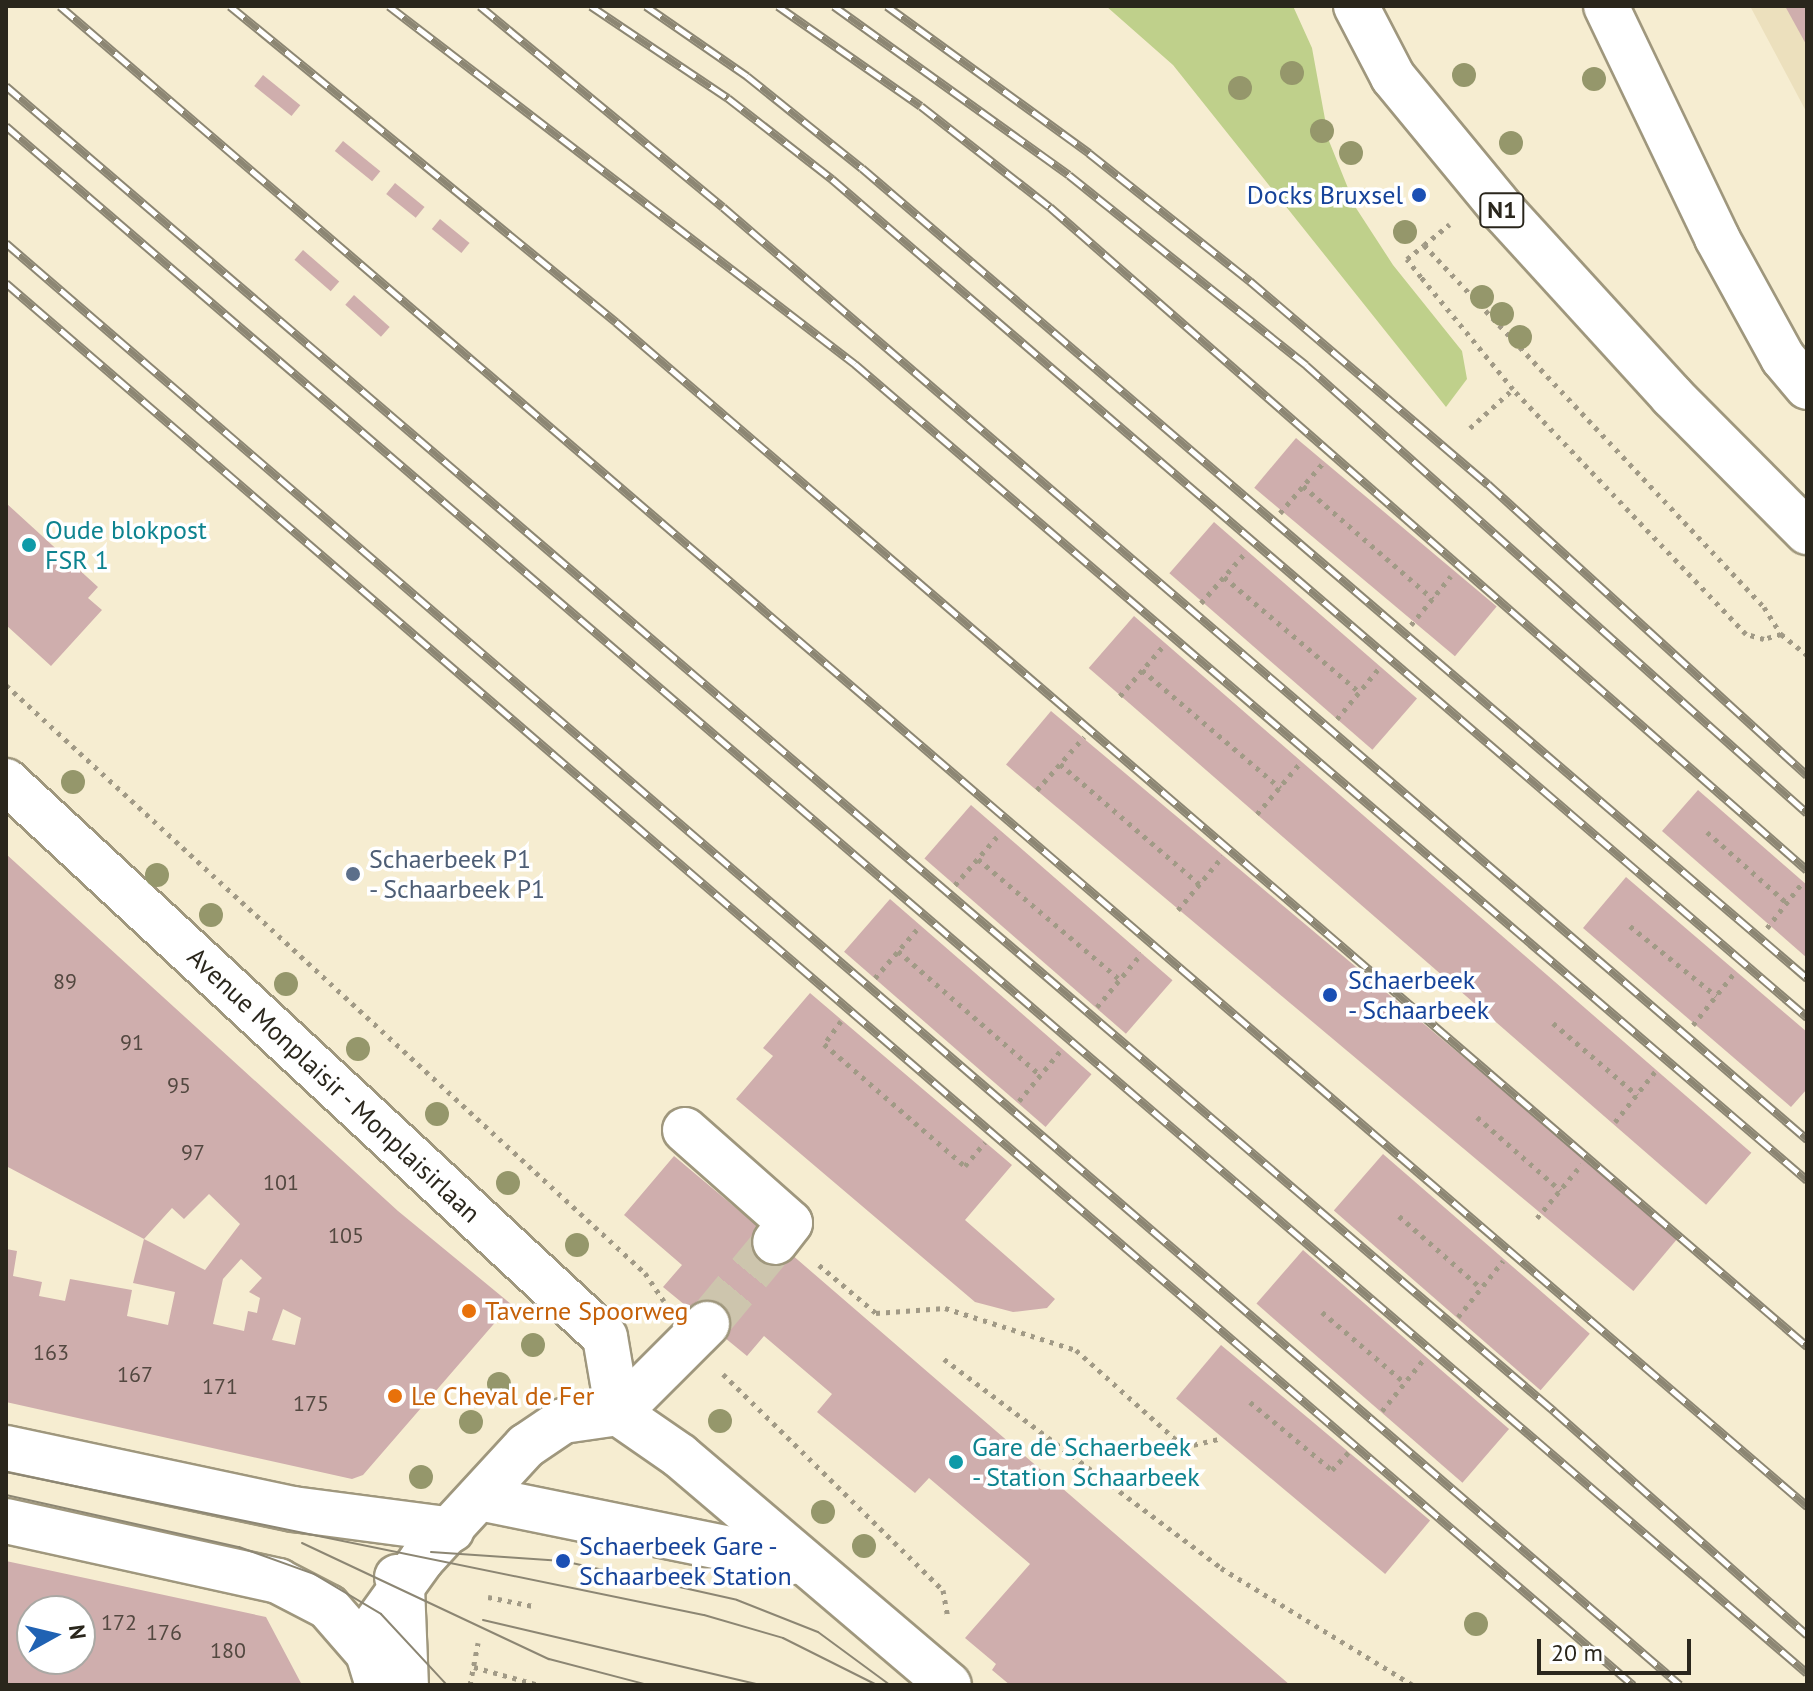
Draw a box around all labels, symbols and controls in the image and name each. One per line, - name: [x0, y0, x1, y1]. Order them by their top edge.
- place label: Docks Bruxsel: [1247, 179, 1403, 211]
- marker: Docks Bruxsel: [1410, 186, 1428, 204]
- road number: N1: [1478, 190, 1526, 230]
- place label: Oude blokpost FSR 1: [45, 514, 207, 576]
- marker: Oude blokpost FSR 1: [20, 536, 38, 554]
- place label: Schaerbeek P1 - Schaarbeek P1: [369, 843, 548, 904]
- marker: Schaerbeek P1 - Schaarbeek P1: [344, 865, 362, 883]
- street label: Avenue Monplaisir - Monplaisirlaan: [180, 940, 488, 1230]
- place label: Schaerbeek - Schaarbeek: [1348, 964, 1491, 1026]
- house number: 89: [53, 969, 77, 995]
- marker: Schaerbeek - Schaarbeek: [1319, 984, 1341, 1006]
- house number: 91: [120, 1030, 144, 1056]
- house number: 95: [167, 1073, 191, 1099]
- house number: 97: [181, 1140, 205, 1166]
- house number: 101: [263, 1170, 299, 1196]
- house number: 105: [328, 1223, 364, 1249]
- place label: Taverne Spoorweg: [485, 1295, 689, 1327]
- marker: Taverne Spoorweg: [460, 1302, 478, 1320]
- house number: 163: [33, 1340, 69, 1366]
- house number: 167: [117, 1362, 153, 1388]
- house number: 171: [202, 1374, 238, 1400]
- place label: Le Cheval de Fer: [411, 1380, 594, 1412]
- marker: Le Cheval de Fer: [386, 1387, 404, 1405]
- house number: 175: [293, 1391, 329, 1417]
- place label: Gare de Schaerbeek - Station Schaarbeek: [972, 1431, 1202, 1492]
- marker: Gare de Schaerbeek - Station Schaarbeek: [947, 1453, 965, 1471]
- place label: Schaerbeek Gare - Schaarbeek Station: [579, 1530, 792, 1592]
- marker: Schaerbeek Gare - Schaarbeek Station: [554, 1552, 572, 1570]
- north arrow: [16, 1595, 96, 1675]
- house number: 172: [101, 1610, 137, 1636]
- house number: 176: [146, 1620, 182, 1646]
- text: N: [63, 1623, 93, 1641]
- scale bar: [1541, 1623, 1695, 1673]
- text: 20 m: [1551, 1637, 1603, 1668]
- house number: 180: [210, 1638, 246, 1664]

